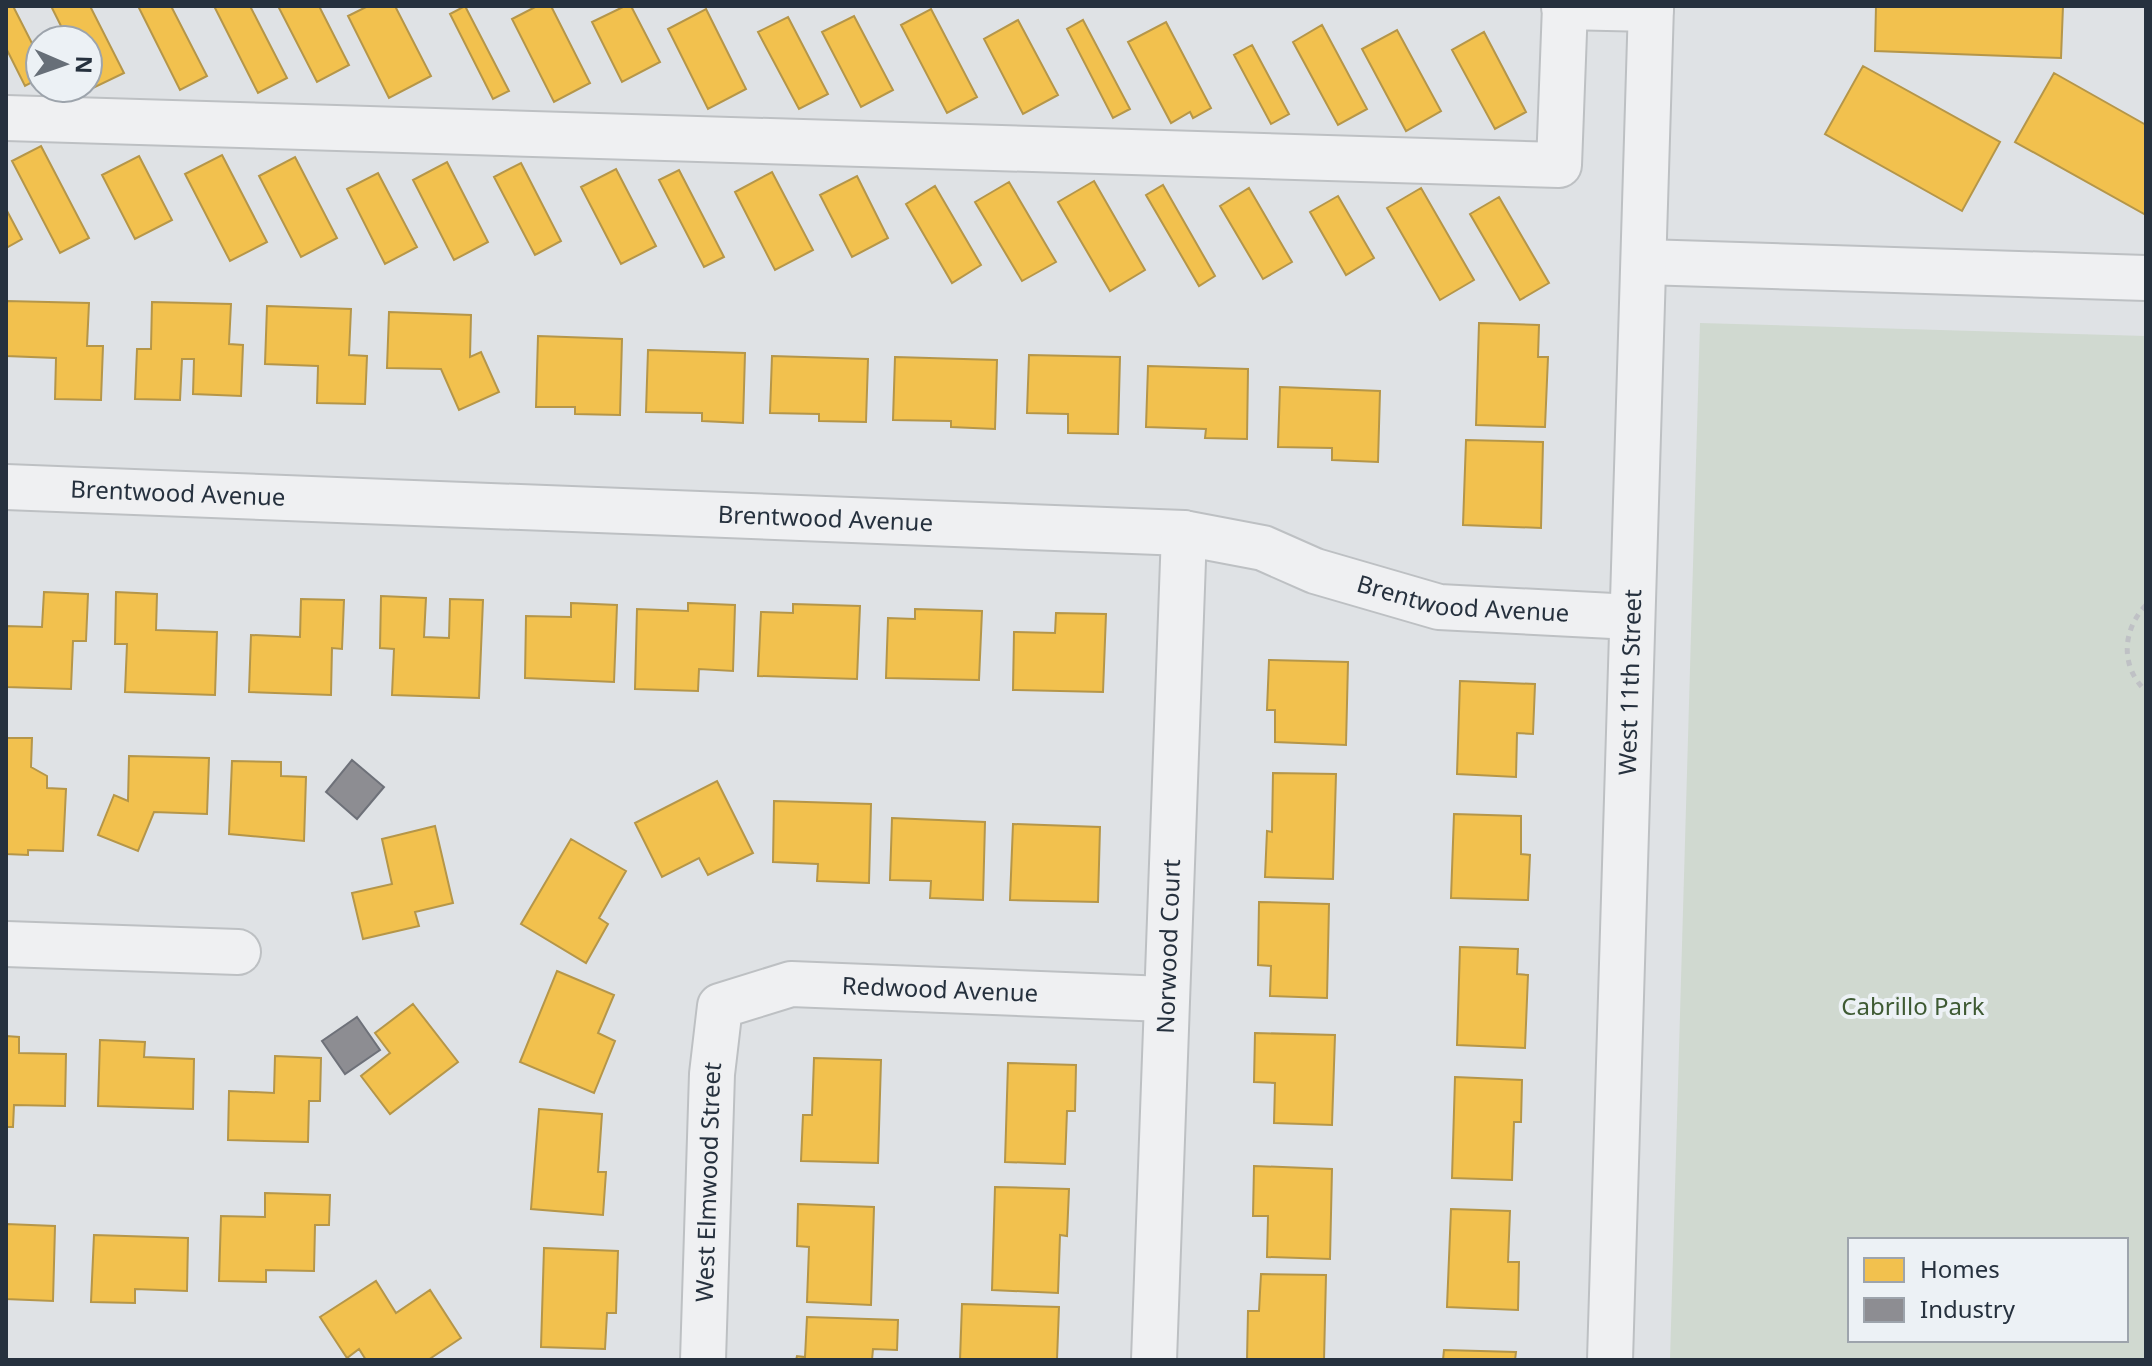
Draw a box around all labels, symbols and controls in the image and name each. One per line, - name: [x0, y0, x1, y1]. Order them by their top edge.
- north arrow: [24, 24, 104, 104]
- text: N: [70, 55, 100, 74]
- street label: Brentwood Avenue: [70, 472, 286, 513]
- street label: Brentwood Avenue: [717, 497, 934, 538]
- street label: Brentwood Avenue: [1353, 566, 1570, 629]
- street label: West 11th Street: [1610, 588, 1648, 776]
- street label: Norwood Court: [1148, 858, 1187, 1034]
- street label: Redwood Avenue: [841, 968, 1039, 1009]
- park label: Cabrillo Park: [1841, 989, 1985, 1022]
- street label: West Elmwood Street: [687, 1060, 728, 1302]
- legend: [1848, 1238, 2128, 1342]
- text: Homes: [1920, 1252, 2000, 1285]
- text: Industry: [1920, 1292, 2016, 1325]

